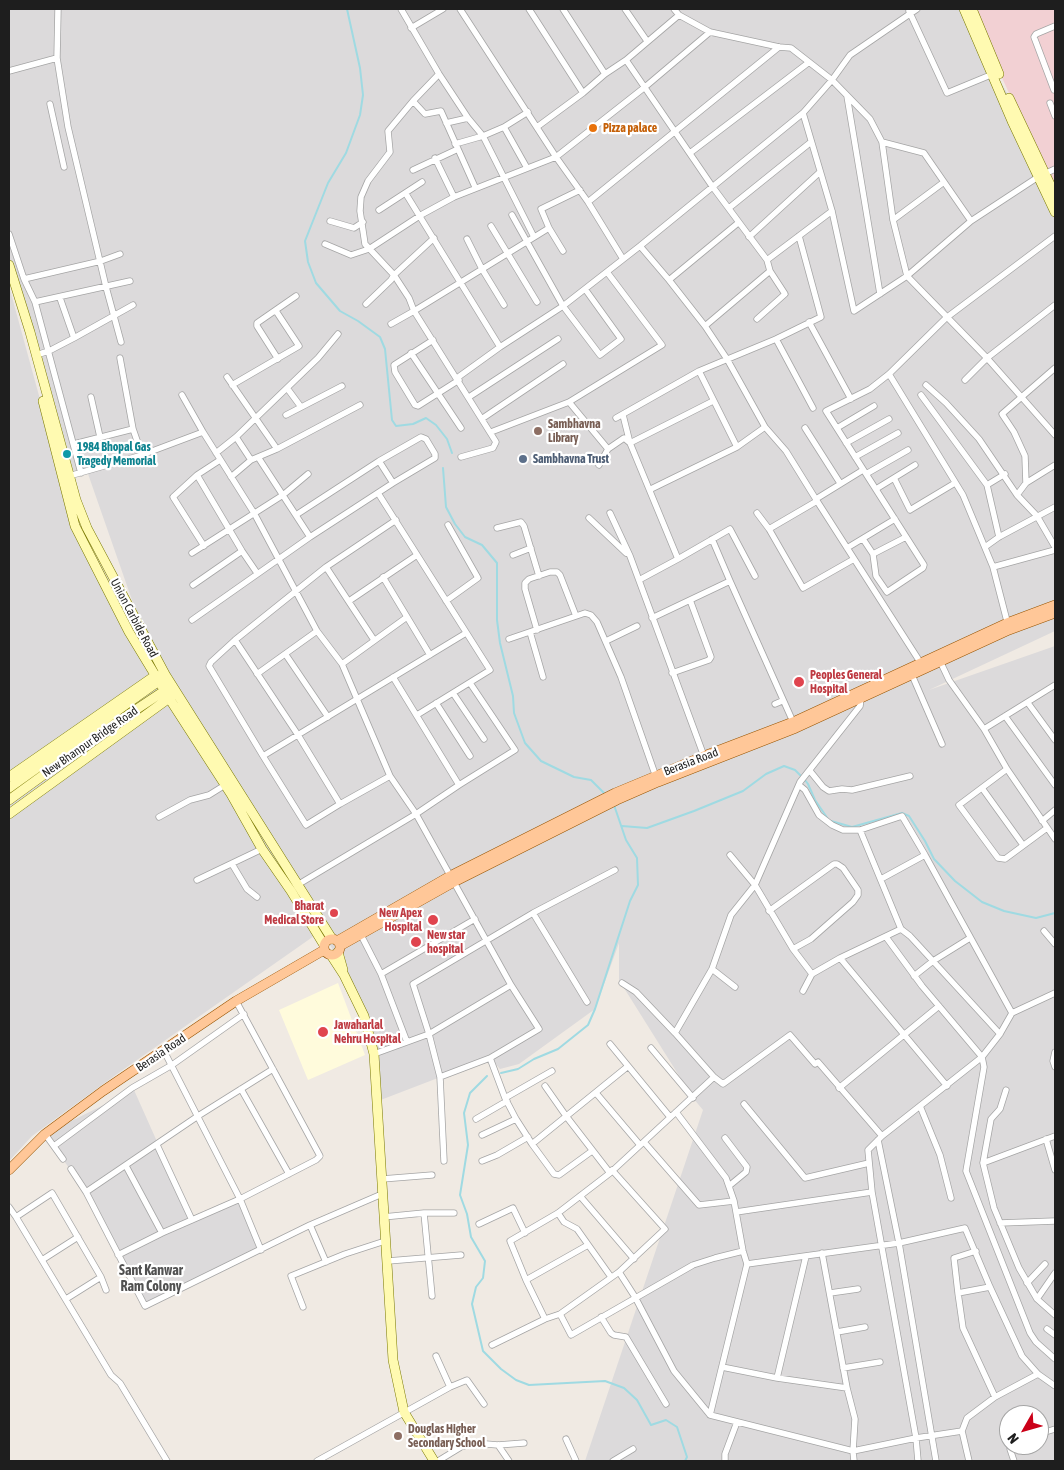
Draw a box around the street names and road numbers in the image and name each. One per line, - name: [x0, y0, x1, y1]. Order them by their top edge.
- street label: Union Carbide Road: [107, 576, 161, 660]
- street label: New Bhanpur Bridge Road: [39, 704, 141, 780]
- street label: Berasia Road: [662, 745, 720, 779]
- street label: Berasia Road: [133, 1031, 189, 1075]

